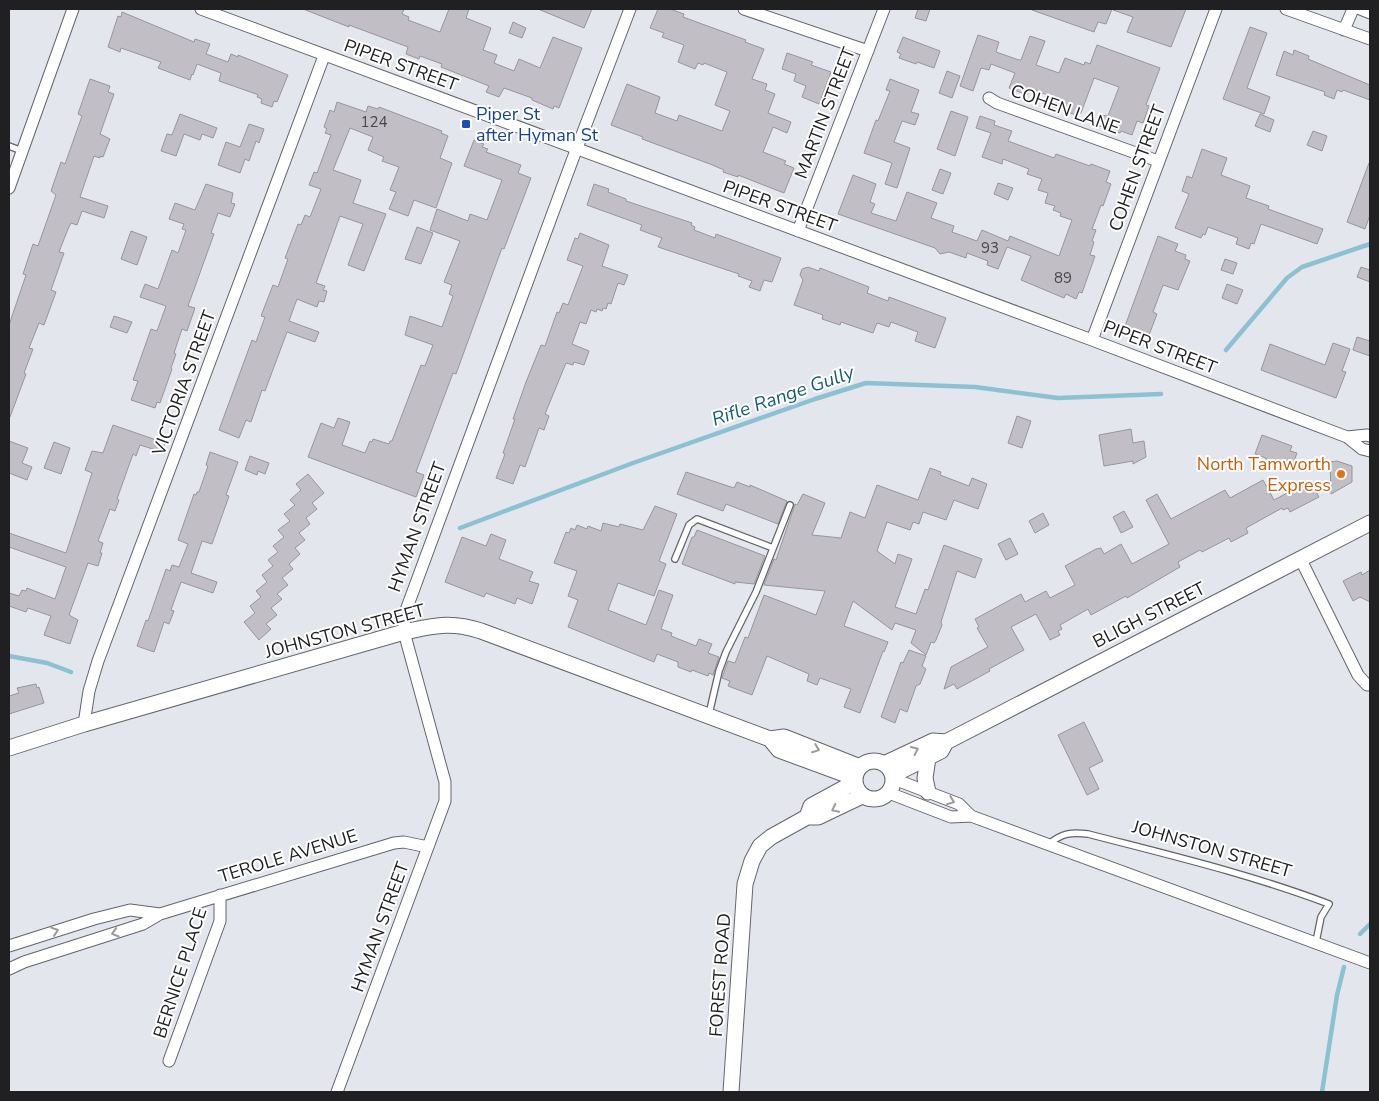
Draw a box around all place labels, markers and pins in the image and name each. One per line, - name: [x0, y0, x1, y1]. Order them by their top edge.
- place label: Piper St after Hyman St: [476, 102, 599, 147]
- marker: Piper St after Hyman St: [460, 118, 472, 130]
- place label: North Tamworth Express: [1197, 452, 1331, 497]
- marker: North Tamworth Express: [1335, 468, 1347, 480]

